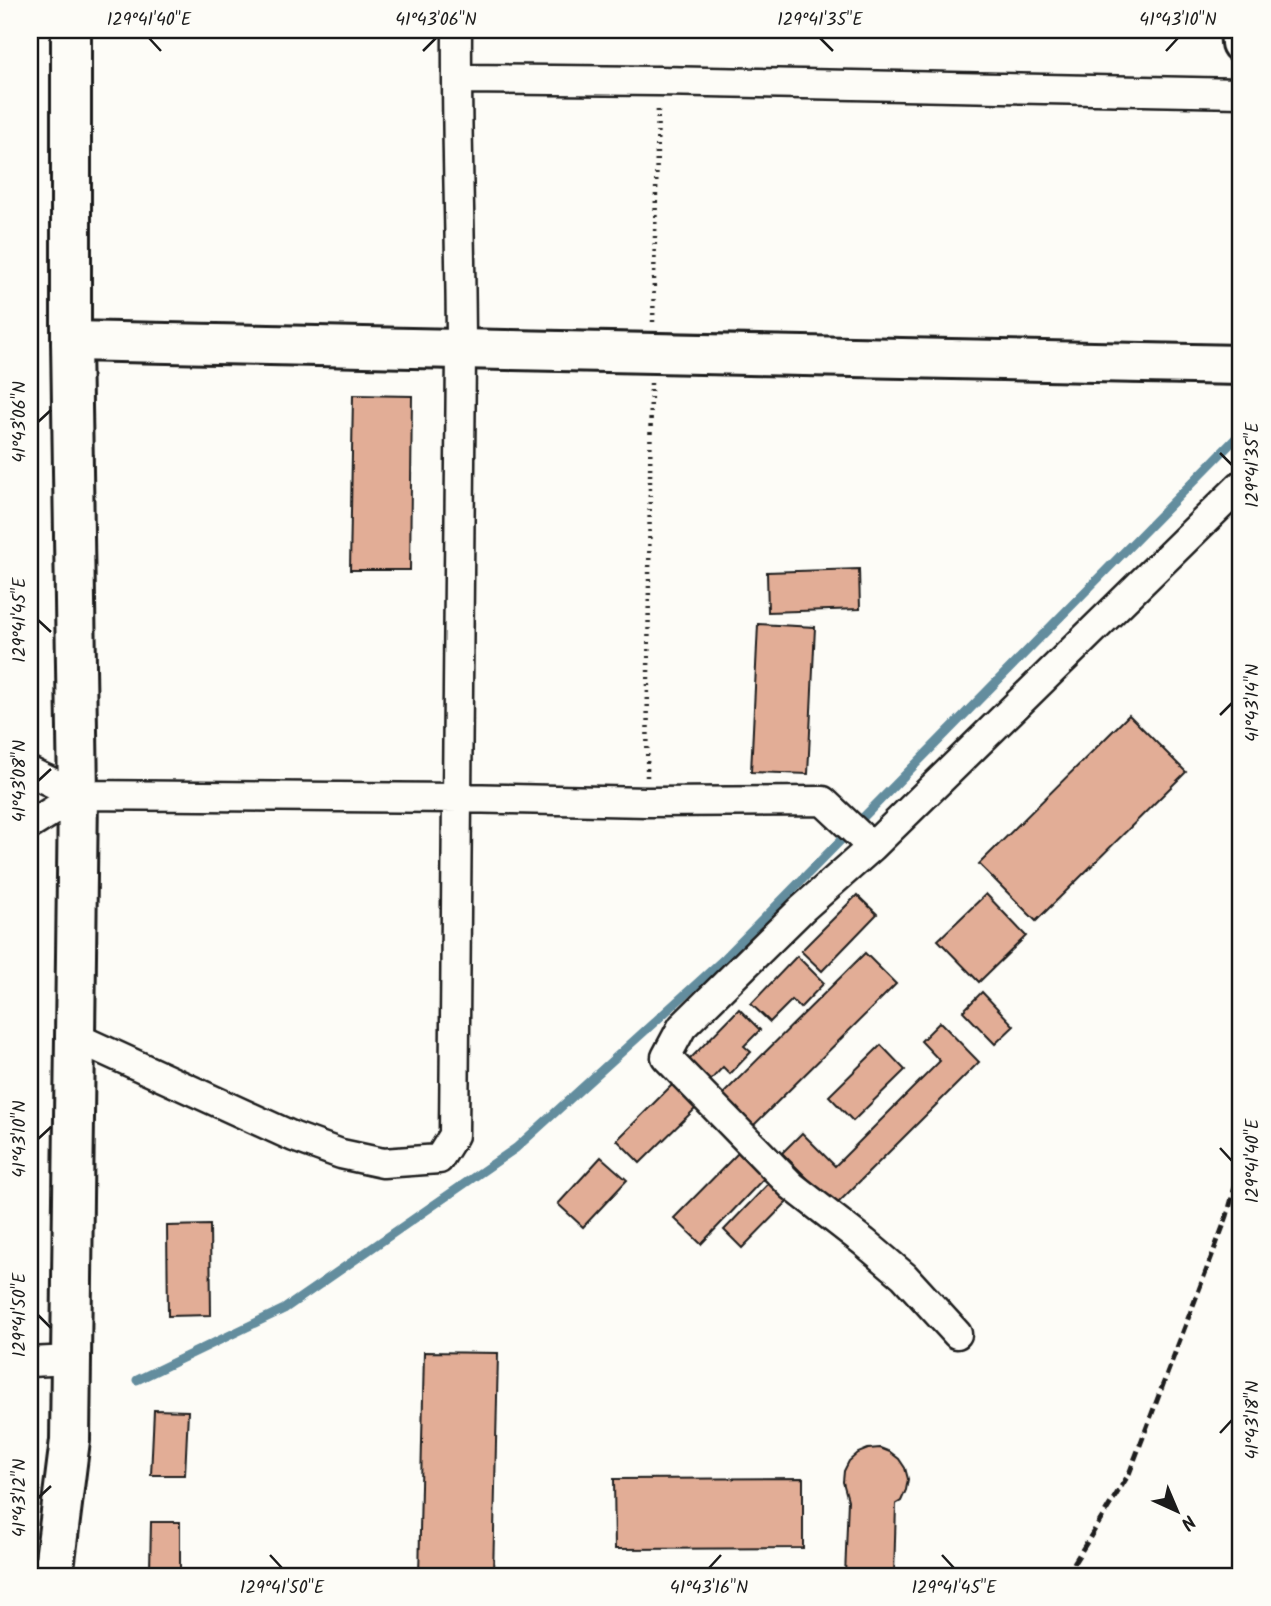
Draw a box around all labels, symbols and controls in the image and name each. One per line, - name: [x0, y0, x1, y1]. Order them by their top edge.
- text: 129°41'40"E: [107, 6, 192, 35]
- text: 41°43'06"N: [395, 6, 477, 35]
- text: 129°41'35"E: [777, 6, 863, 35]
- text: 41°43'10"N: [1139, 6, 1217, 35]
- text: 41°43'06"N: [6, 381, 35, 463]
- text: 129°41'35"E: [1239, 422, 1268, 508]
- text: 129°41'45"E: [6, 577, 35, 663]
- text: 41°43'14"N: [1239, 664, 1268, 742]
- text: 41°43'08"N: [6, 740, 35, 822]
- text: 41°43'10"N: [6, 1100, 35, 1178]
- text: 129°41'40"E: [1239, 1118, 1268, 1203]
- text: 129°41'50"E: [6, 1272, 35, 1357]
- text: 41°43'18"N: [1239, 1380, 1268, 1460]
- text: 41°43'12"N: [6, 1459, 35, 1537]
- north arrow: [1142, 1476, 1212, 1546]
- text: N: [1173, 1507, 1202, 1537]
- text: 129°41'50"E: [240, 1574, 325, 1603]
- text: 41°43'16"N: [670, 1574, 748, 1603]
- text: 129°41'45"E: [911, 1574, 997, 1603]

